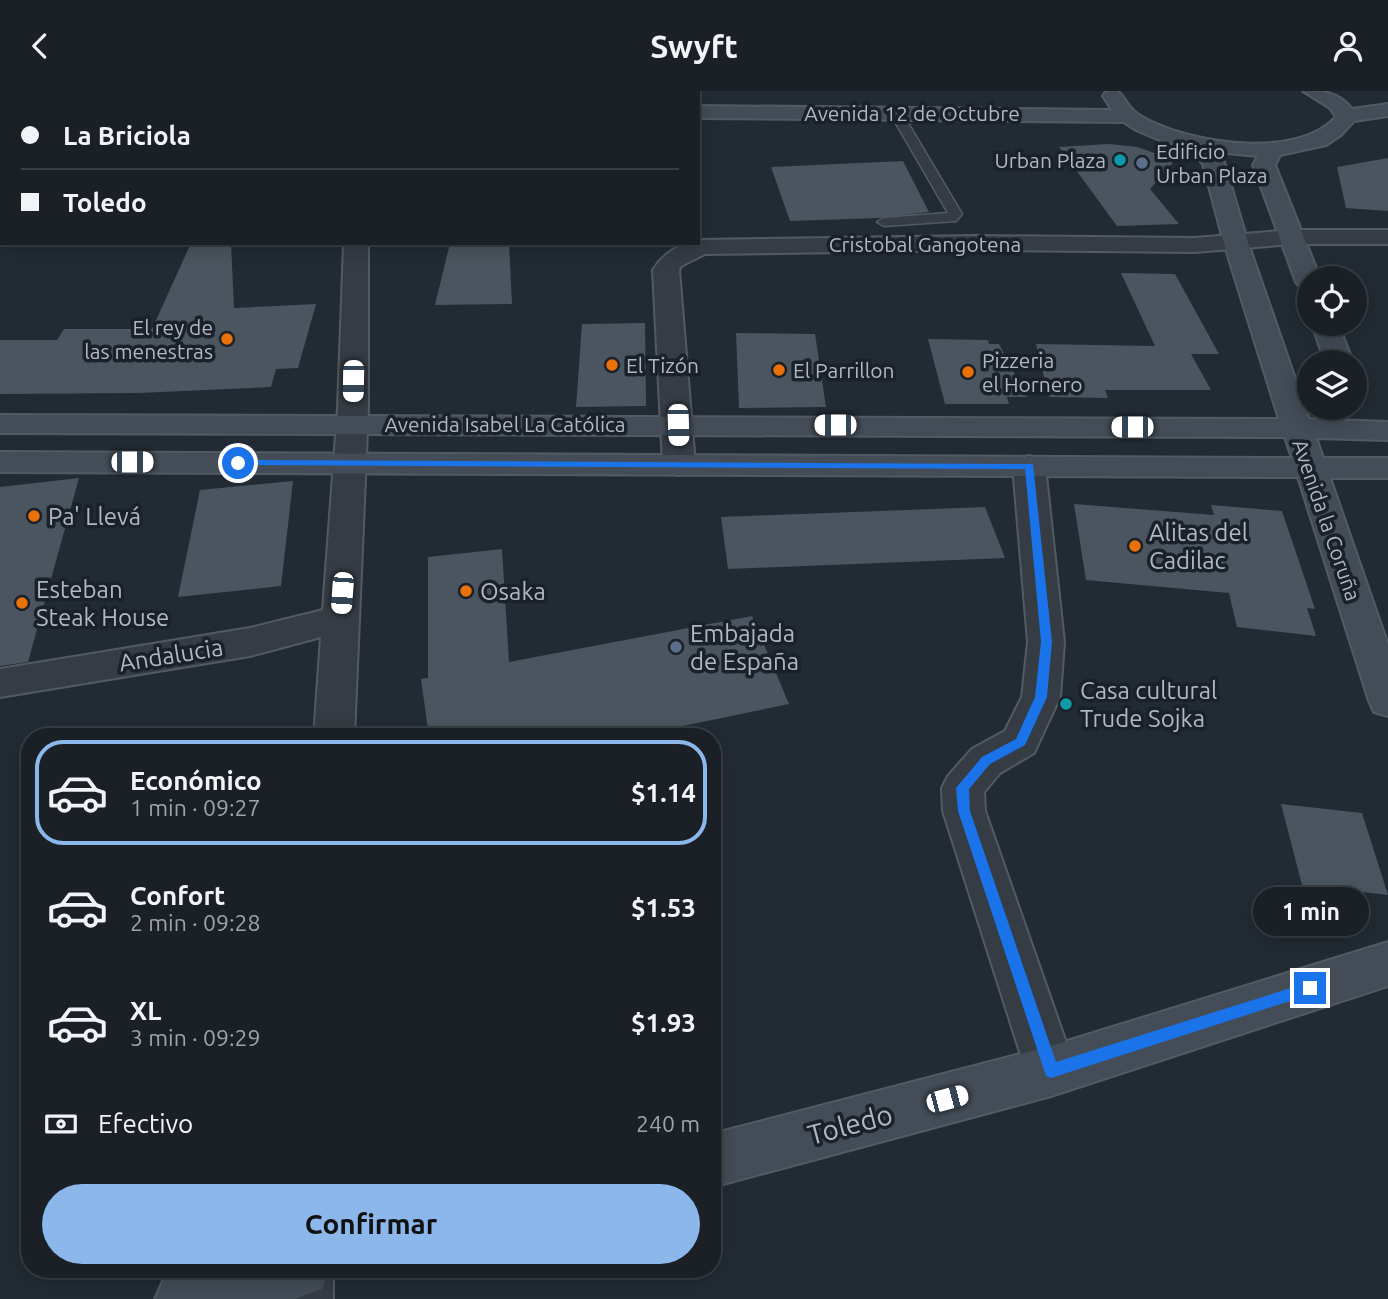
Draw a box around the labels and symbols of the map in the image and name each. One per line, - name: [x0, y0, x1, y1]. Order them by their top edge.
- street label: Avenida 12 de Octubre: [804, 101, 1020, 125]
- place label: Edificio Urban Plaza: [1156, 139, 1268, 187]
- place label: Urban Plaza: [995, 148, 1106, 172]
- marker: Urban Plaza: [1112, 152, 1128, 168]
- marker: Edificio Urban Plaza: [1134, 155, 1150, 171]
- street label: Cristobal Gangotena: [829, 232, 1021, 256]
- place label: El rey de las menestras: [84, 315, 213, 363]
- marker: El rey de las menestras: [219, 331, 235, 347]
- place label: Pizzeria el Hornero: [982, 348, 1083, 396]
- place label: El Tizón: [626, 353, 699, 377]
- marker: El Tizón: [604, 357, 620, 373]
- place label: El Parrillon: [793, 358, 895, 382]
- car: [343, 360, 364, 402]
- marker: El Parrillon: [771, 362, 787, 378]
- marker: Pizzeria el Hornero: [960, 364, 976, 380]
- car: [667, 404, 690, 446]
- street label: Avenida Isabel La Católica: [384, 412, 626, 436]
- car: [815, 415, 857, 436]
- car: [1112, 417, 1154, 438]
- street label: Avenida la Coruña: [1288, 436, 1366, 604]
- route start: [222, 447, 254, 479]
- car: [112, 452, 154, 473]
- place label: Pa' Llevá: [48, 503, 141, 530]
- marker: Pa' Llevá: [26, 508, 42, 524]
- place label: Alitas del Cadilac: [1149, 519, 1248, 574]
- marker: Alitas del Cadilac: [1127, 538, 1143, 554]
- car: [331, 571, 354, 615]
- place label: Esteban Steak House: [36, 576, 169, 631]
- place label: Osaka: [480, 578, 546, 605]
- marker: Osaka: [458, 583, 474, 599]
- marker: Esteban Steak House: [14, 595, 30, 611]
- place label: Embajada de España: [690, 620, 799, 675]
- street label: Andalucia: [117, 633, 225, 677]
- marker: Embajada de España: [668, 639, 684, 655]
- place label: Casa cultural Trude Sojka: [1080, 677, 1217, 732]
- marker: Casa cultural Trude Sojka: [1058, 696, 1074, 712]
- callout: 1 min: [1252, 887, 1368, 935]
- route end: [1294, 972, 1326, 1004]
- car: [924, 1083, 971, 1115]
- street label: Toledo: [804, 1098, 896, 1150]

